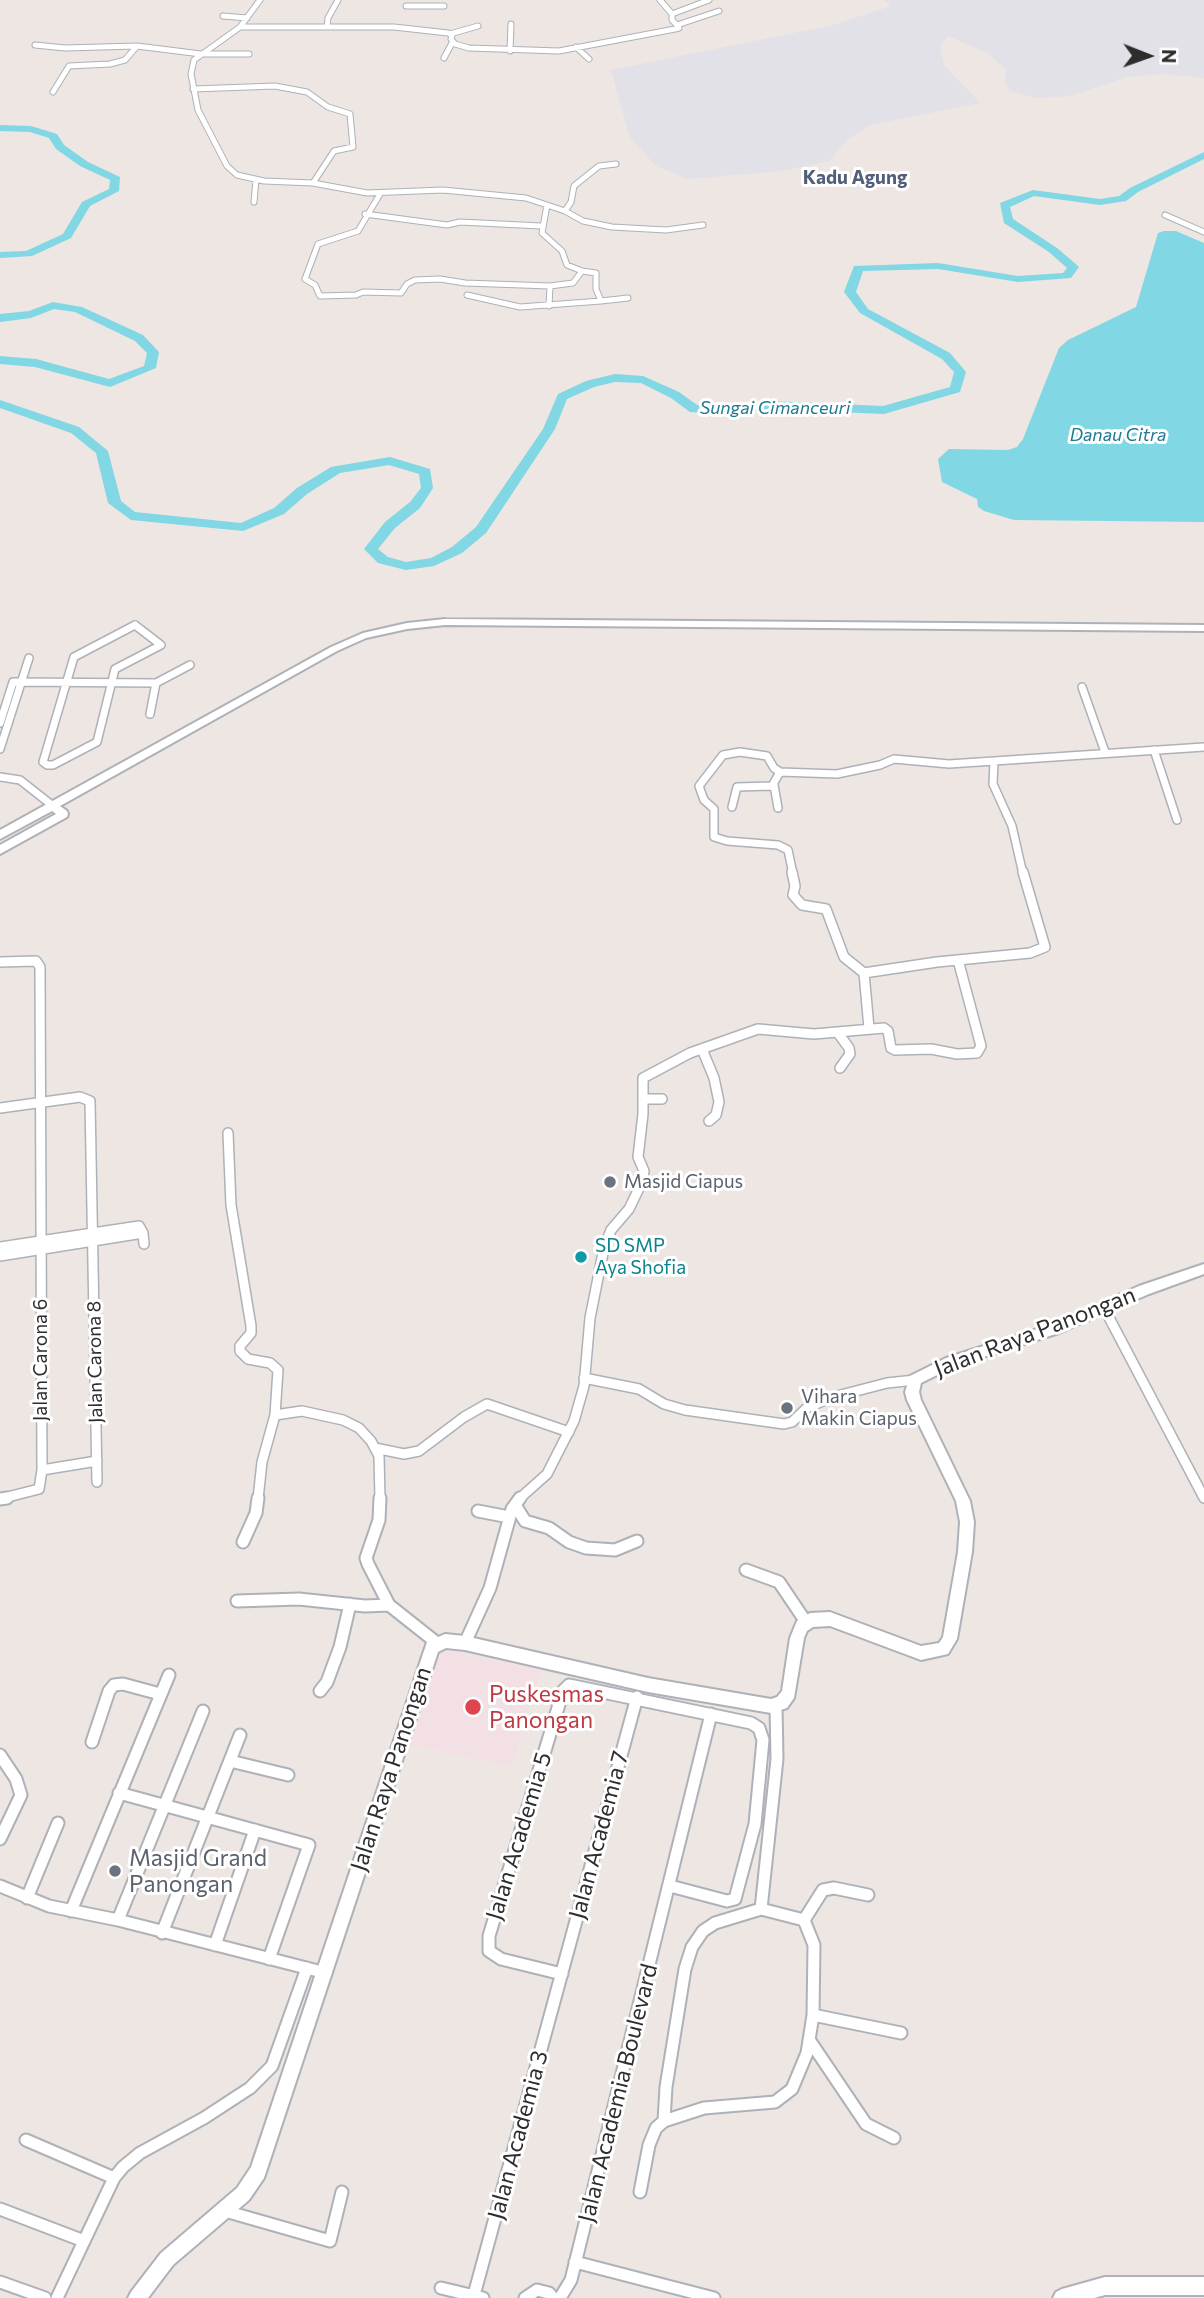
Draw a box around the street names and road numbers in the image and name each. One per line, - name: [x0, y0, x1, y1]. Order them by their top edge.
- street label: Jalan Raya Panongan: [930, 1281, 1140, 1383]
- street label: Jalan Carona 6: [30, 1299, 52, 1421]
- street label: Jalan Carona 8: [83, 1301, 107, 1423]
- street label: Jalan Raya Panongan: [345, 1663, 437, 1875]
- street label: Jalan Academia 7: [563, 1748, 635, 1922]
- street label: Jalan Academia 5: [480, 1749, 558, 1923]
- street label: Jalan Academia Boulevard: [572, 1961, 664, 2225]
- street label: Jalan Academia 3: [482, 2047, 554, 2223]

